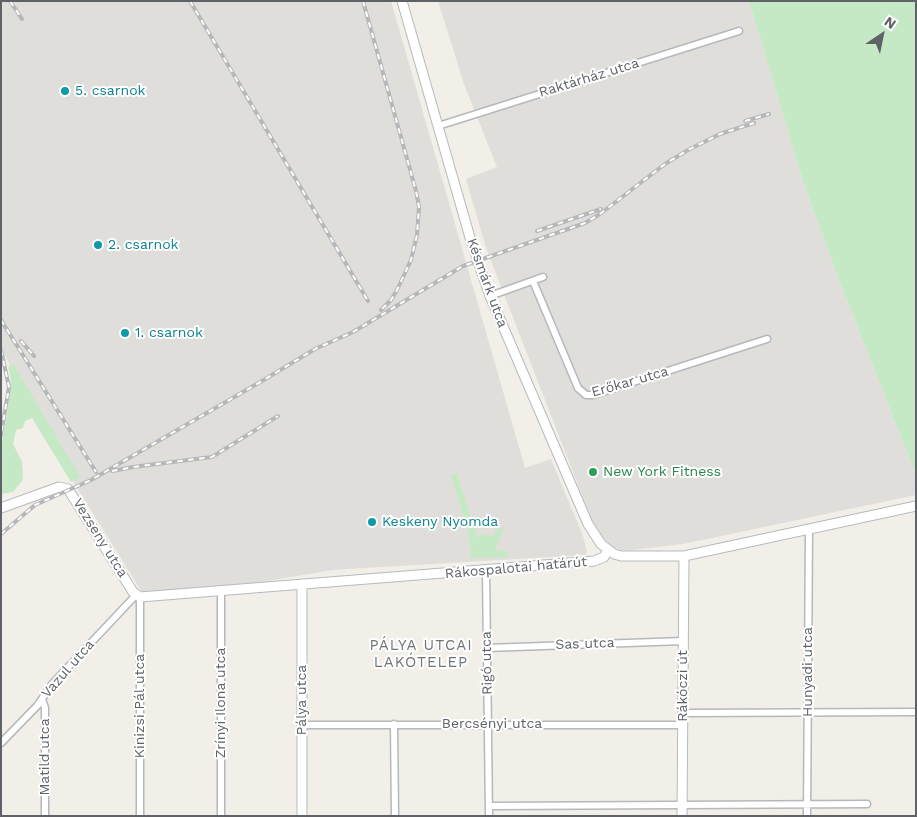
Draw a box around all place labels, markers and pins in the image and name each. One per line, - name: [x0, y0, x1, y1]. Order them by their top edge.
- place label: 5. csarnok: [75, 83, 146, 99]
- marker: 5. csarnok: [59, 85, 71, 97]
- place label: 2. csarnok: [108, 237, 179, 253]
- marker: 2. csarnok: [92, 239, 104, 251]
- place label: 1. csarnok: [135, 325, 203, 341]
- marker: 1. csarnok: [119, 327, 131, 339]
- place label: New York Fitness: [603, 464, 721, 480]
- marker: New York Fitness: [587, 466, 599, 478]
- place label: Keskeny Nyomda: [382, 514, 498, 530]
- marker: Keskeny Nyomda: [366, 516, 378, 528]

